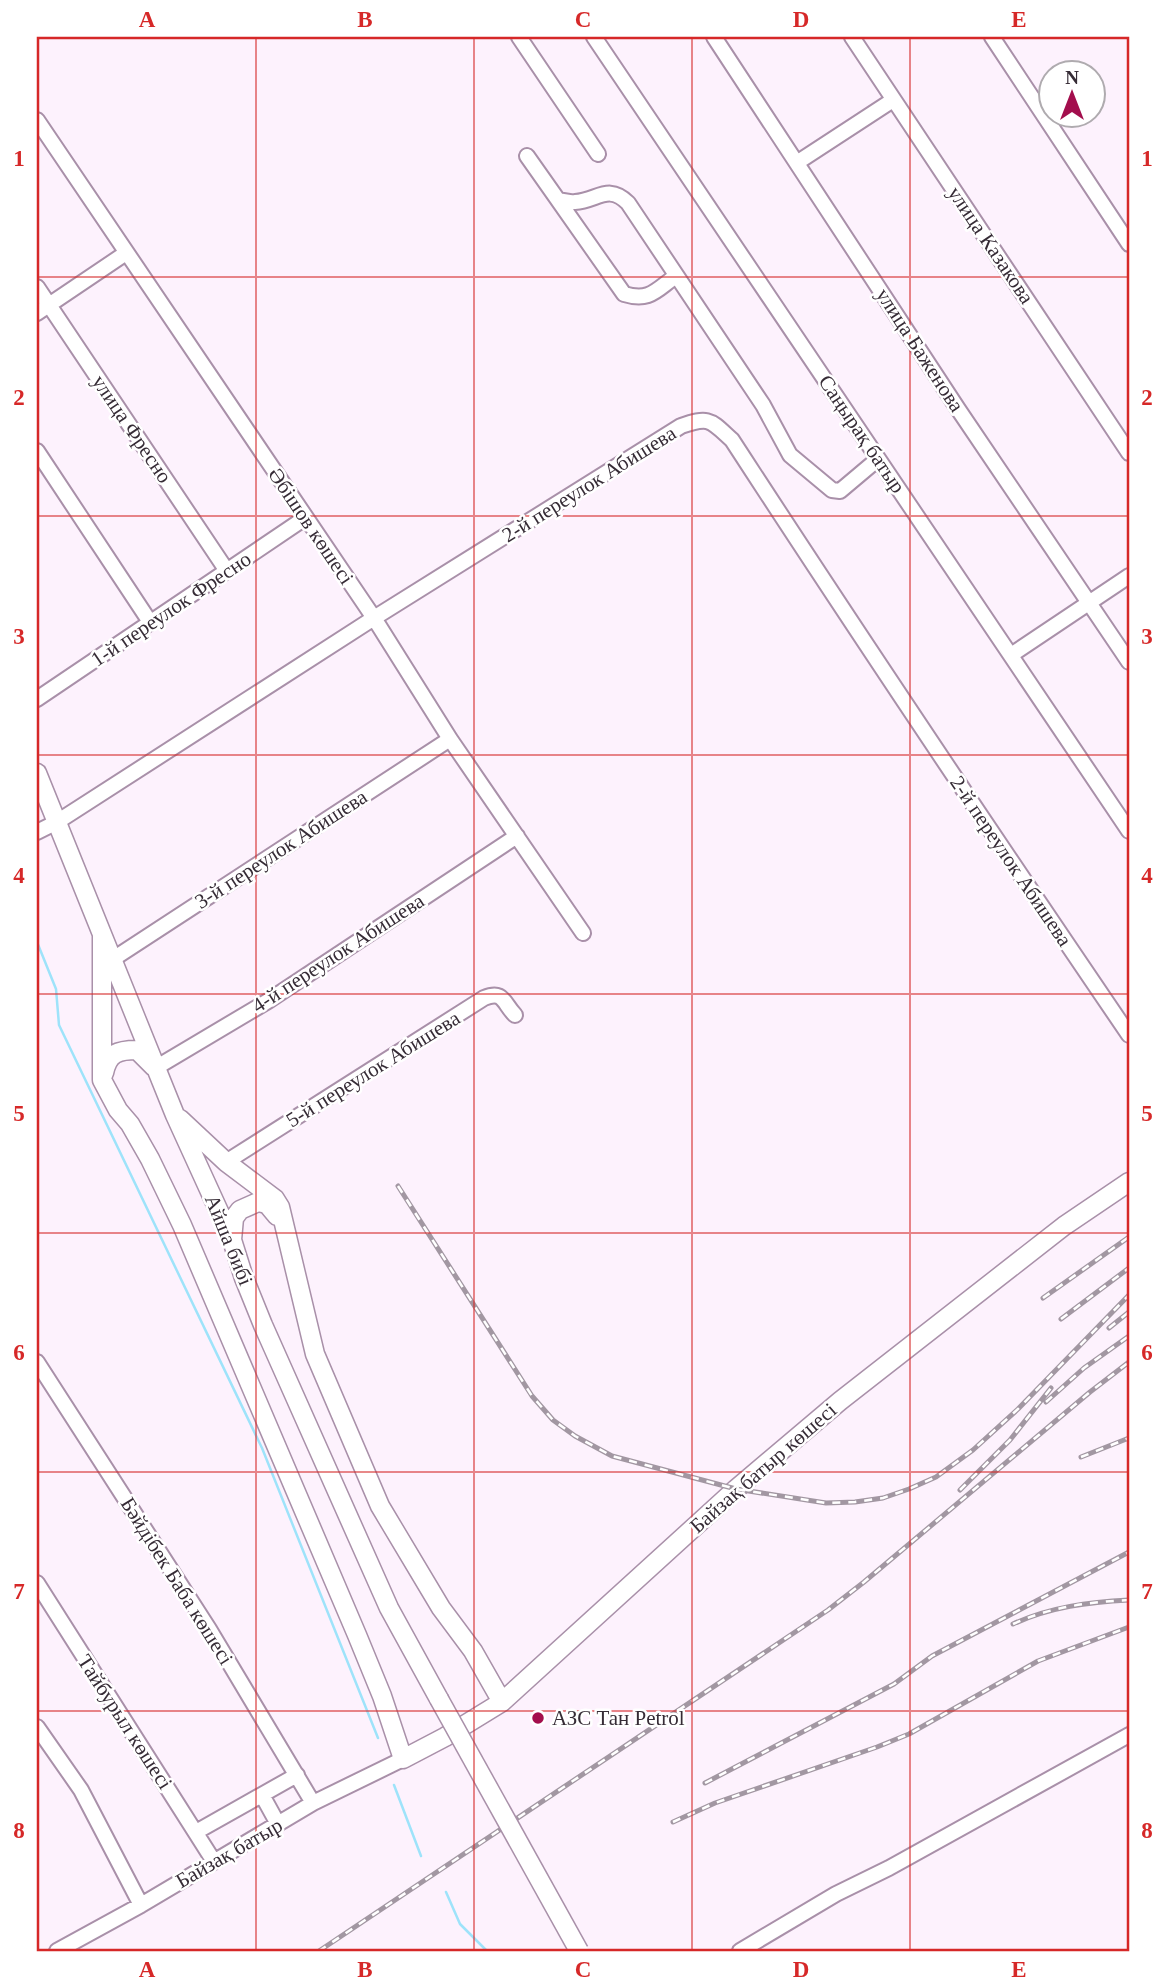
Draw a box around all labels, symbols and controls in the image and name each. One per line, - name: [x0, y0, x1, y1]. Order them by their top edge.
- text: A: [139, 7, 156, 32]
- text: B: [357, 7, 373, 32]
- text: C: [575, 7, 591, 32]
- text: D: [793, 7, 809, 32]
- text: E: [1011, 7, 1027, 32]
- north arrow: [1036, 60, 1106, 130]
- text: N: [1065, 67, 1079, 88]
- text: 1: [13, 146, 25, 171]
- text: 1: [1141, 146, 1153, 171]
- street label: улица Казакова: [943, 182, 1039, 309]
- street label: улица Баженова: [871, 284, 969, 417]
- street label: улица Фресно: [87, 370, 177, 488]
- street label: Саңырақ батыр: [814, 370, 910, 498]
- text: 2: [13, 385, 25, 410]
- text: 2: [1141, 385, 1153, 410]
- street label: 2-й переулок Абишева: [498, 420, 681, 547]
- street label: Әбішов көшесі: [263, 463, 359, 589]
- street label: 1-й переулок Фресно: [86, 547, 256, 671]
- text: 3: [13, 624, 25, 649]
- text: 3: [1141, 624, 1153, 649]
- street label: 2-й переулок Абишева: [945, 771, 1077, 951]
- street label: 3-й переулок Абишева: [190, 784, 372, 914]
- text: 4: [13, 863, 25, 888]
- text: 4: [1141, 863, 1153, 888]
- street label: 4-й переулок Абишева: [247, 888, 429, 1018]
- street label: 5-й переулок Абишева: [282, 1005, 465, 1132]
- text: 5: [13, 1101, 25, 1126]
- text: 5: [1141, 1101, 1153, 1126]
- street label: Айша бибі: [200, 1191, 258, 1289]
- text: 6: [13, 1340, 25, 1365]
- text: 6: [1141, 1340, 1153, 1365]
- street label: Байзақ батыр көшесі: [685, 1398, 841, 1538]
- street label: Бәйдібек Баба көшесі: [116, 1493, 238, 1669]
- text: 7: [13, 1579, 25, 1604]
- text: 7: [1141, 1579, 1153, 1604]
- street label: Тайбурыл көшесі: [73, 1650, 177, 1794]
- place label: АЗС Тан Petrol: [552, 1706, 685, 1730]
- marker: АЗС Тан Petrol: [530, 1710, 546, 1726]
- street label: Байзақ батыр: [171, 1813, 287, 1893]
- text: 8: [13, 1818, 25, 1843]
- text: 8: [1141, 1818, 1153, 1843]
- text: A: [139, 1957, 156, 1982]
- text: B: [357, 1957, 373, 1982]
- text: C: [575, 1957, 591, 1982]
- text: D: [793, 1957, 809, 1982]
- text: E: [1011, 1957, 1027, 1982]

